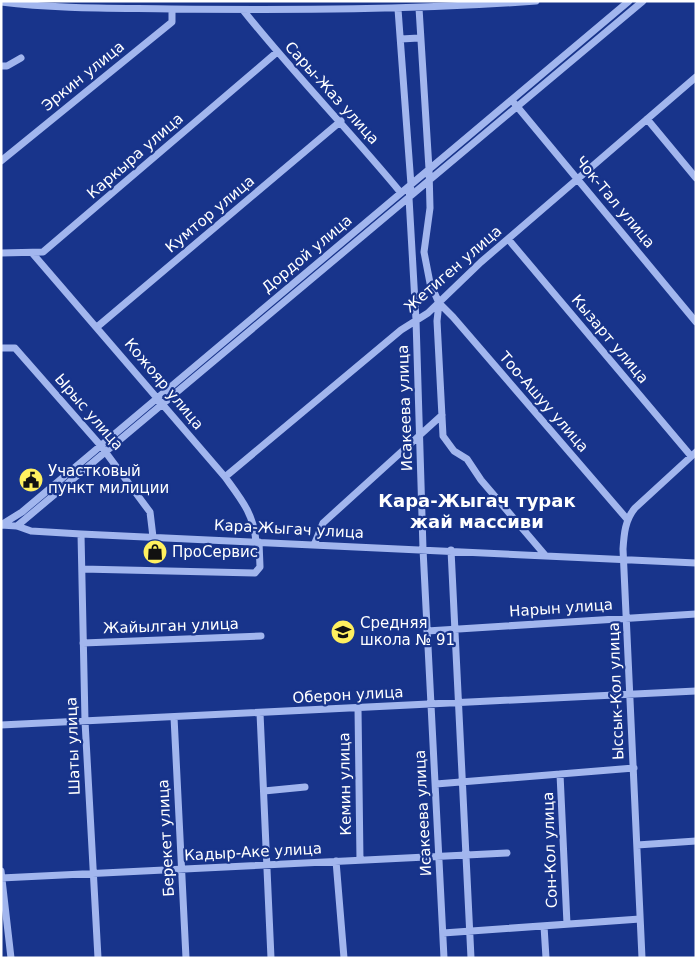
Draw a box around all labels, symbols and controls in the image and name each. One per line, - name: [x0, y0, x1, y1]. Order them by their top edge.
- street label: Эркин улица: [38, 37, 128, 115]
- street label: Сары-Жаз улица: [281, 38, 383, 148]
- street label: Каркыра улица: [83, 109, 187, 203]
- street label: Чок-Тал улица: [571, 152, 659, 252]
- street label: Кумтор улица: [162, 172, 258, 256]
- street label: Дордой улица: [258, 211, 356, 297]
- street label: Жетиген улица: [401, 222, 505, 316]
- street label: Кызарт улица: [568, 291, 652, 387]
- street label: Кожояр улица: [121, 335, 207, 433]
- street label: Исакеева улица: [394, 344, 416, 472]
- street label: Тоо-Ашуу улица: [495, 347, 592, 456]
- street label: Ырыс улица: [51, 370, 127, 454]
- place label: Участковый пункт милиции: [48, 462, 169, 497]
- public building icon: Участковый пункт милиции: [18, 467, 44, 493]
- district label: Кара-Жыгач турак жай массиви: [378, 490, 576, 532]
- street label: Кара-Жыгач улица: [213, 516, 365, 542]
- shop icon: ПроСервис: [142, 539, 168, 565]
- place label: ПроСервис: [172, 543, 258, 561]
- street label: Нарын улица: [508, 595, 614, 621]
- place label: Средняя школа № 91: [360, 614, 455, 649]
- street label: Жайылган улица: [103, 615, 239, 637]
- school or university icon: Средняя школа № 91: [330, 619, 356, 645]
- street label: Ыссык-Кол улица: [605, 622, 627, 760]
- street label: Оберон улица: [292, 683, 404, 707]
- street label: Шаты улица: [62, 697, 84, 795]
- street label: Кемин улица: [335, 732, 355, 836]
- street label: Исакеева улица: [411, 749, 435, 877]
- street label: Берекет улица: [154, 779, 178, 897]
- street label: Сон-Кол улица: [539, 791, 561, 909]
- street label: Кадыр-Аке улица: [184, 839, 322, 865]

